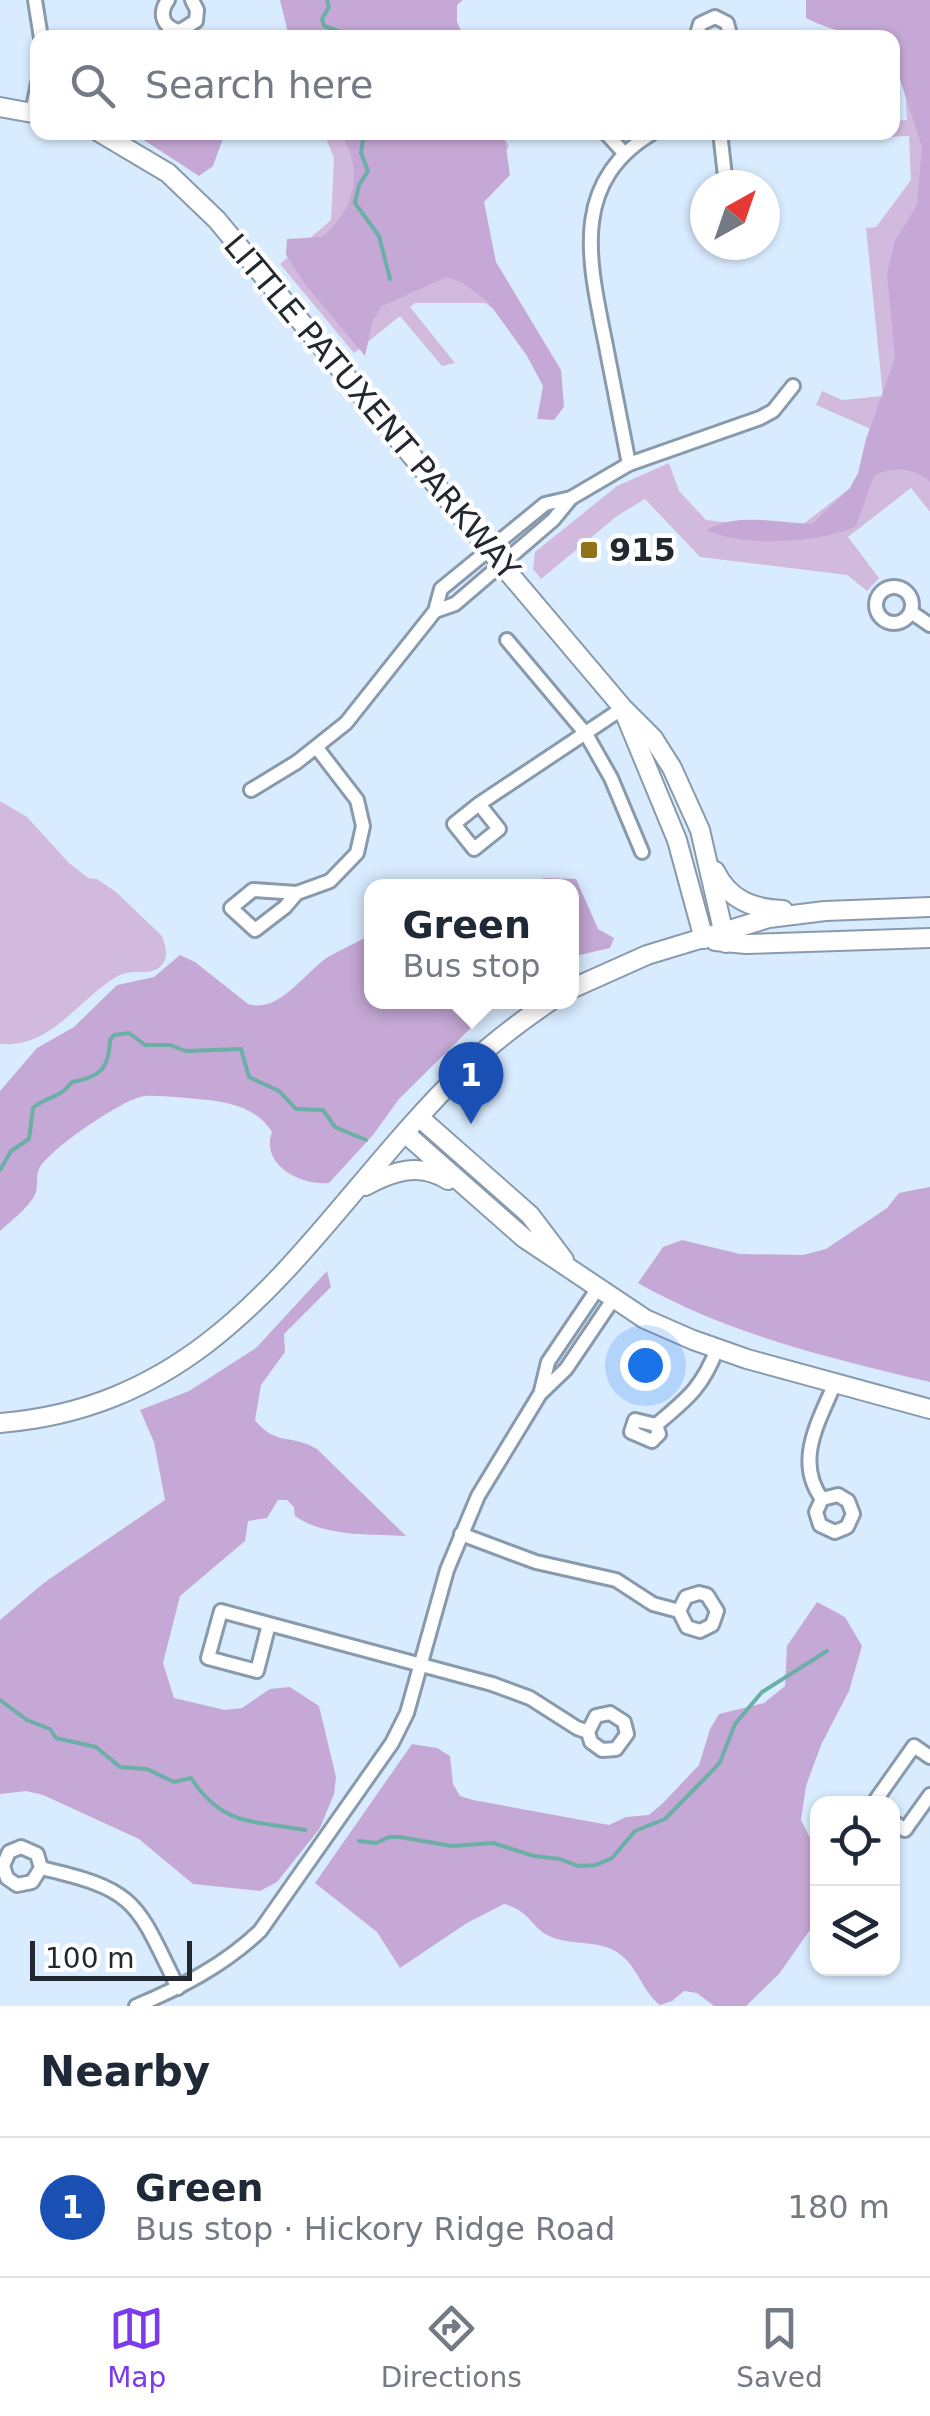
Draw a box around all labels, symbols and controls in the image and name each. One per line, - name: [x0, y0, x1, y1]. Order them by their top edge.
- search box: [30, 30, 900, 140]
- icon: search: [65, 58, 120, 113]
- text: Search here: [145, 63, 373, 107]
- north arrow: [690, 170, 780, 260]
- street label: LITTLE PATUXENT PARKWAY: [216, 226, 528, 588]
- place label: 915: [609, 531, 676, 569]
- marker: 915: [578, 539, 600, 561]
- popup: [364, 879, 579, 1009]
- text: Green: [402, 903, 531, 947]
- text: Bus stop: [402, 947, 541, 985]
- pin: 1: [438, 1042, 504, 1124]
- your location: [620, 1340, 671, 1391]
- map controls: [810, 1796, 900, 1976]
- button: locate: [810, 1796, 900, 1886]
- button: layers: [810, 1886, 900, 1976]
- scale bar: [30, 1936, 192, 1980]
- text: 100 m: [45, 1942, 135, 1975]
- text: Nearby: [40, 2047, 210, 2096]
- text: Green: [135, 2166, 264, 2210]
- text: 1: [61, 2188, 84, 2226]
- text: 180 m: [788, 2188, 890, 2226]
- text: Bus stop · Hickory Ridge Road: [135, 2210, 615, 2248]
- tab: Map: [107, 2301, 166, 2394]
- tab: Directions: [381, 2301, 522, 2394]
- tab: Saved: [736, 2301, 823, 2394]

